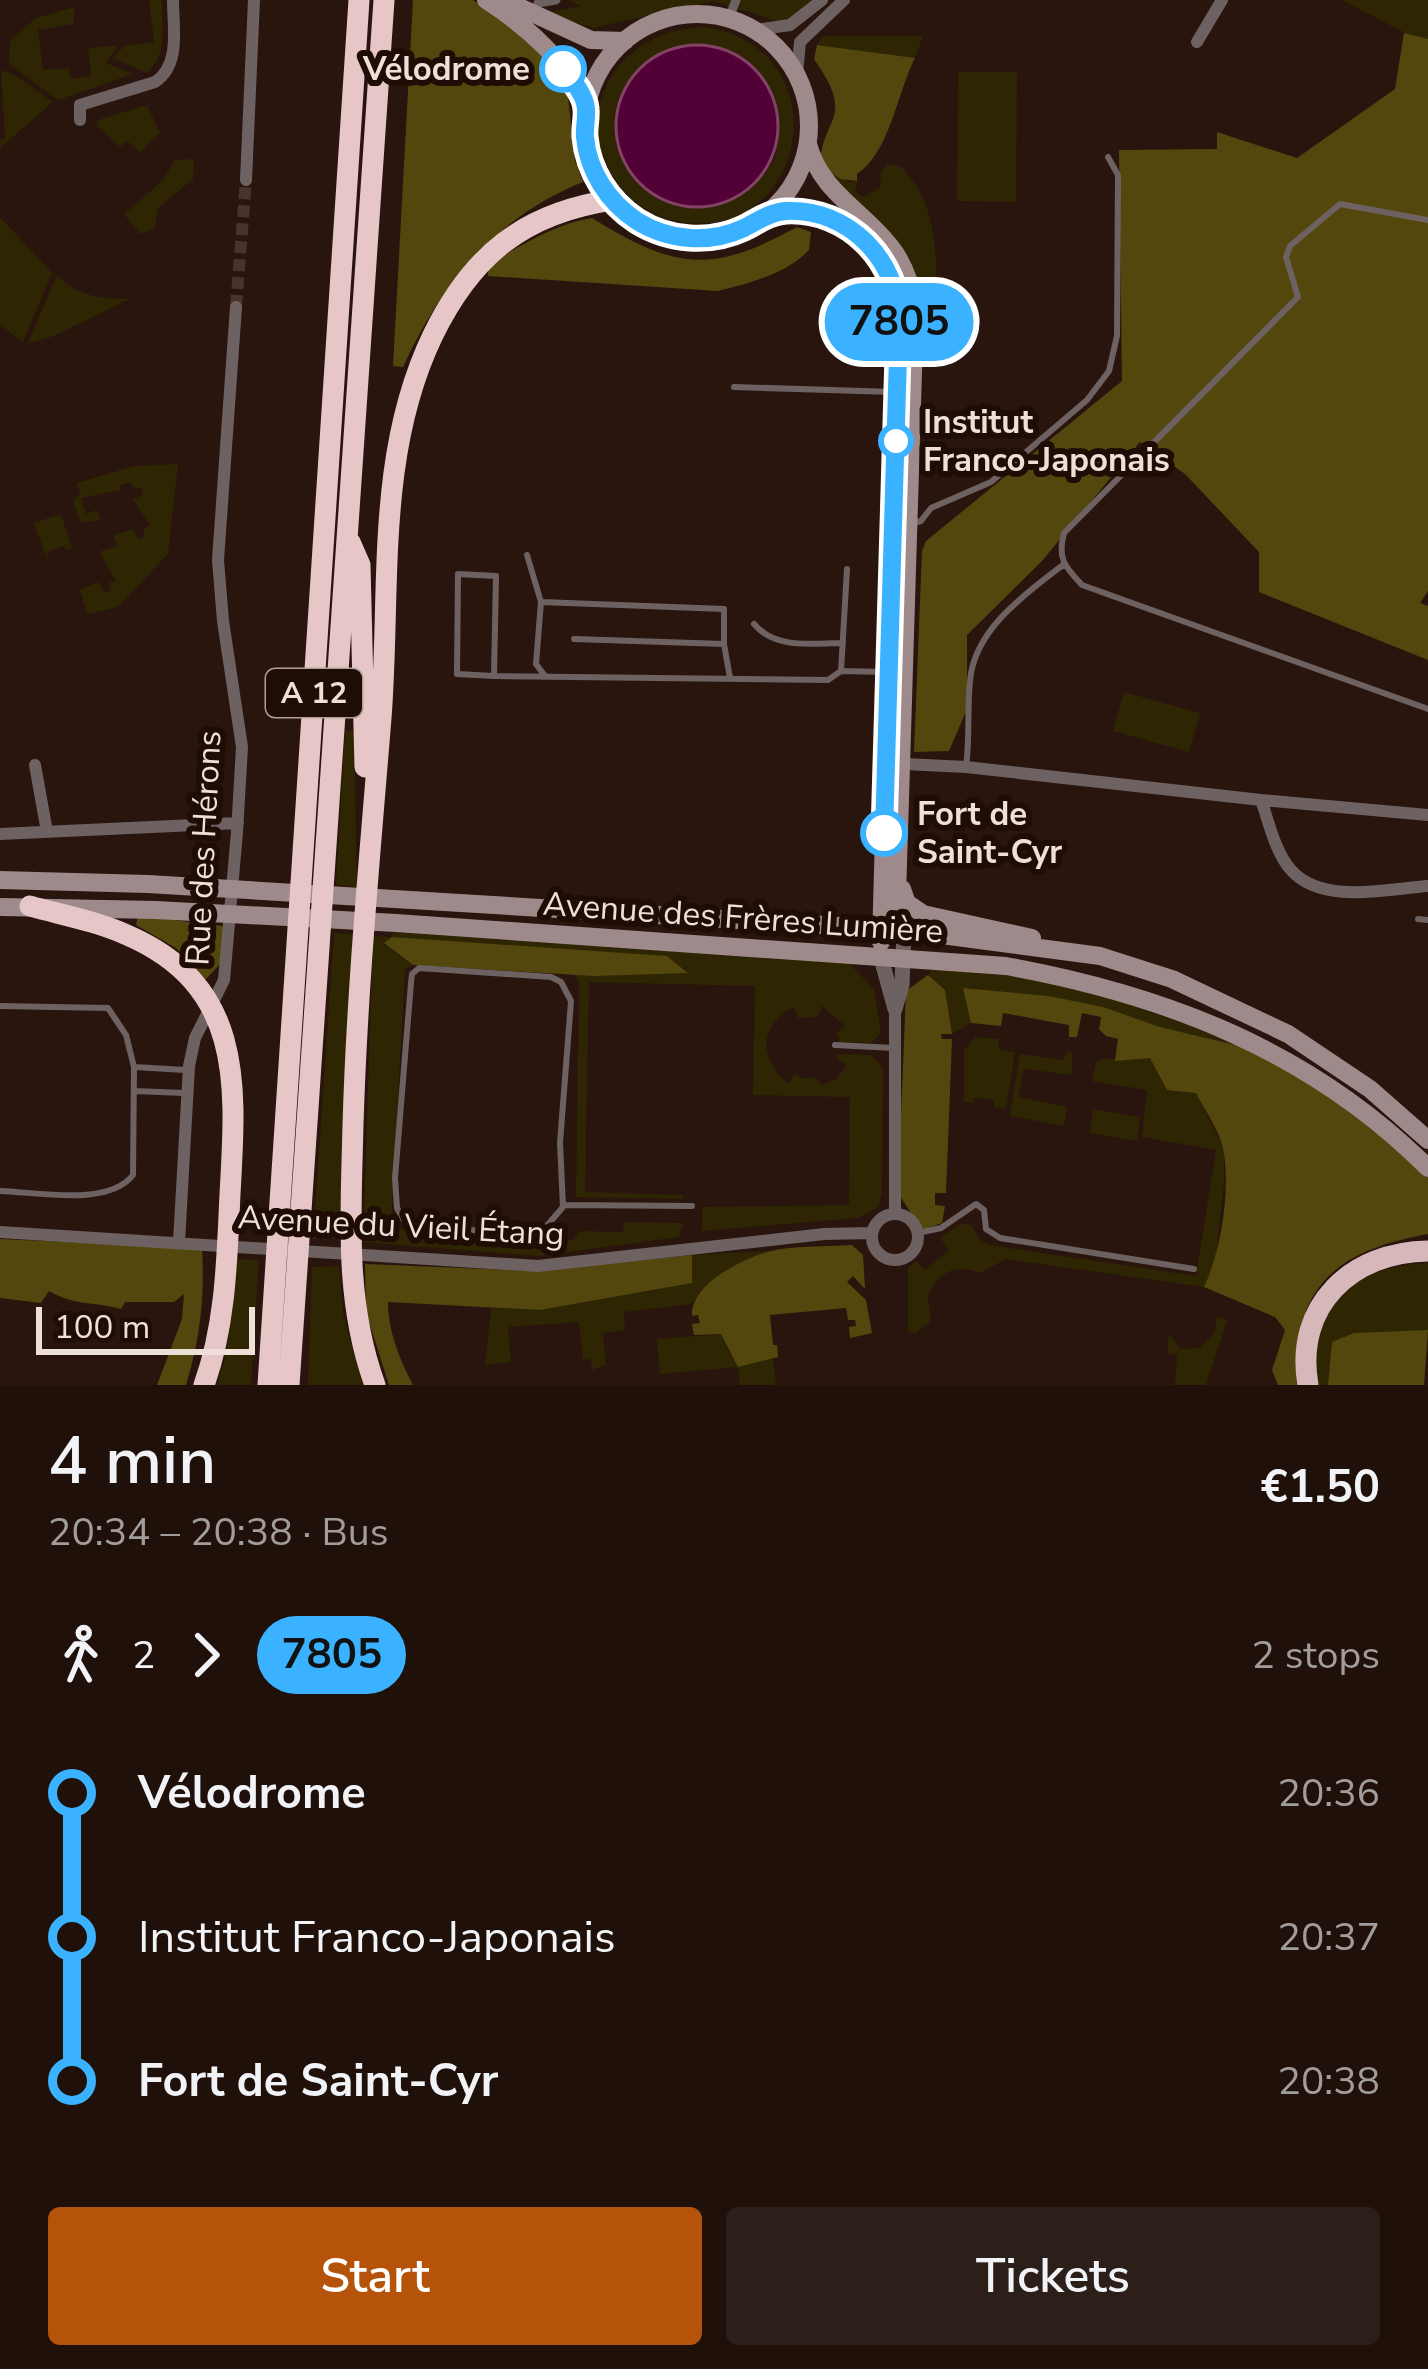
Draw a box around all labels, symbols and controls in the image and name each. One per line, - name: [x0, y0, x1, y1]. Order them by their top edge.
- place label: Vélodrome: [362, 47, 530, 92]
- marker: Vélodrome: [541, 47, 585, 91]
- line badge: 7805: [815, 283, 983, 361]
- text: 7805: [849, 293, 949, 350]
- place label: Institut Franco-Japonais: [923, 400, 1170, 483]
- marker: Institut Franco-Japonais: [880, 425, 912, 457]
- road number: A 12: [266, 669, 362, 717]
- street label: Rue des Hérons: [175, 729, 233, 967]
- place label: Fort de Saint-Cyr: [917, 792, 1062, 875]
- marker: Fort de Saint-Cyr: [862, 811, 906, 855]
- street label: Avenue des Frères Lumière: [541, 882, 945, 954]
- street label: Avenue du Vieil Étang: [237, 1195, 565, 1257]
- scale bar: [36, 1301, 255, 1354]
- text: 100 m: [54, 1305, 150, 1350]
- text: 4 min: [48, 1416, 216, 1506]
- text: €1.50: [1261, 1457, 1380, 1518]
- text: 20:34 – 20:38 · Bus: [48, 1506, 388, 1559]
- icon: walk: [48, 1622, 114, 1688]
- icon: forward: [173, 1622, 239, 1688]
- text: 7805: [281, 1626, 382, 1683]
- text: 2: [132, 1629, 155, 1682]
- text: 2 stops: [1251, 1629, 1380, 1682]
- text: Vélodrome: [138, 1763, 366, 1824]
- text: 20:36: [1278, 1767, 1380, 1820]
- text: Institut Franco-Japonais: [138, 1907, 616, 1968]
- text: 20:37: [1278, 1911, 1380, 1964]
- text: Fort de Saint-Cyr: [138, 2051, 498, 2112]
- text: 20:38: [1278, 2055, 1380, 2108]
- button: Start: [48, 2207, 702, 2345]
- button: Tickets: [726, 2207, 1380, 2345]

